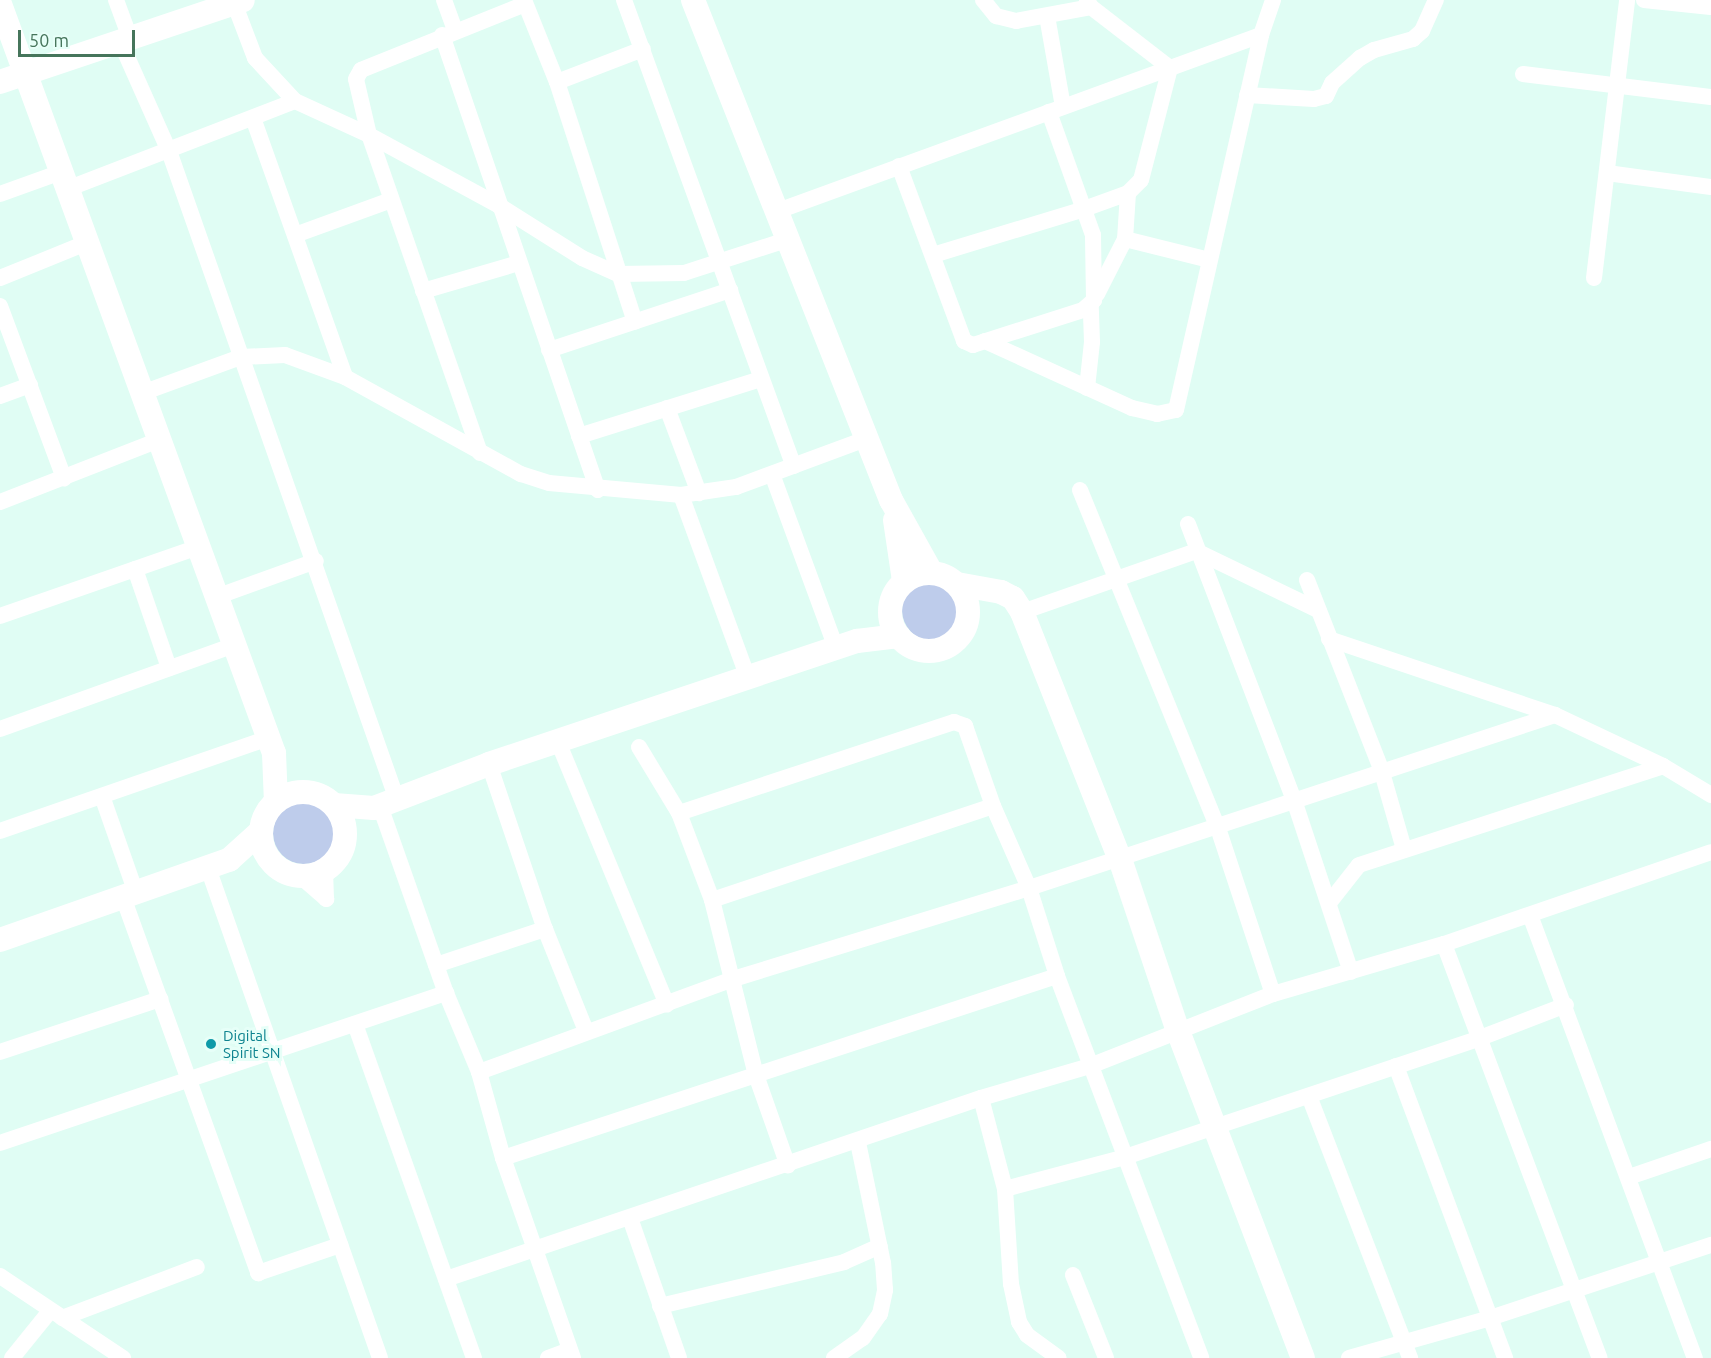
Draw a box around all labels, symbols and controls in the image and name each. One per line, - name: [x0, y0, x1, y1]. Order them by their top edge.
- scale bar: [21, 18, 138, 56]
- text: 50 m: [29, 30, 69, 50]
- place label: Digital Spirit SN: [223, 1026, 281, 1061]
- marker: Digital Spirit SN: [204, 1037, 218, 1051]

